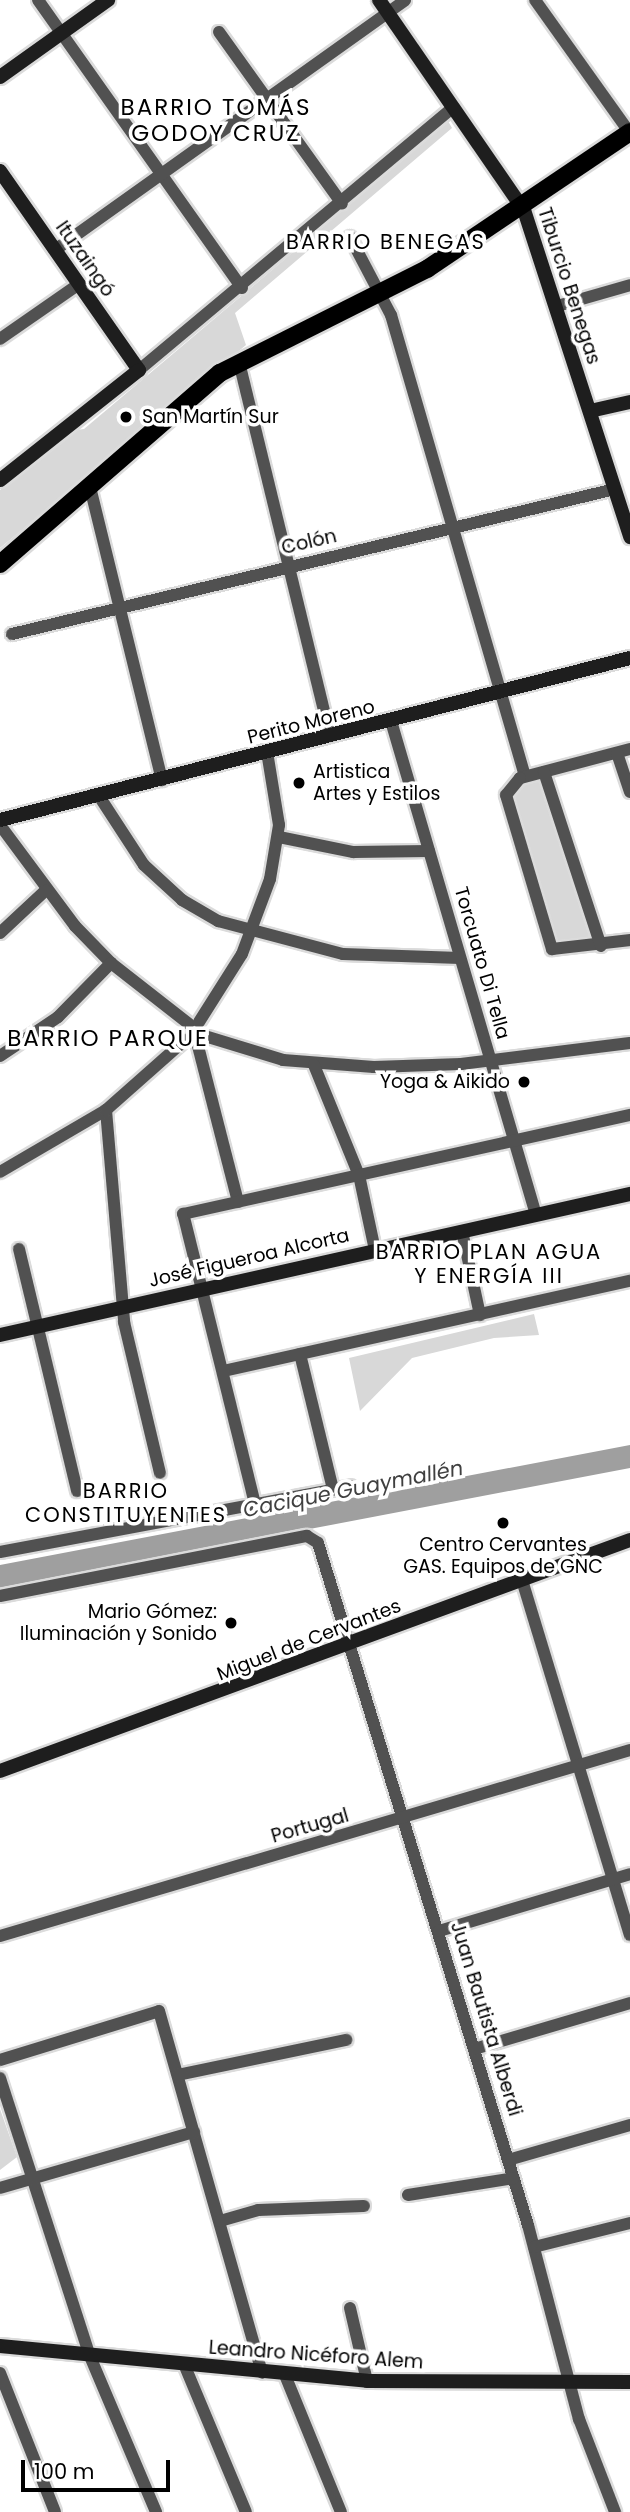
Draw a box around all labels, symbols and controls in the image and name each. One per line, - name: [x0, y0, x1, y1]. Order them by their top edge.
- district label: BARRIO TOMÁS GODOY CRUZ: [122, 93, 310, 147]
- street label: Tiburcio Benegas: [533, 205, 605, 367]
- street label: Ituzaingó: [51, 217, 119, 301]
- district label: BARRIO BENEGAS: [288, 229, 484, 255]
- place label: San Martín Sur: [142, 406, 279, 428]
- marker: San Martín Sur: [116, 407, 136, 427]
- street label: Colón: [279, 525, 339, 559]
- street label: Perito Moreno: [245, 695, 377, 749]
- place label: Artistica Artes y Estilos: [313, 761, 440, 805]
- marker: Artistica Artes y Estilos: [291, 775, 307, 791]
- street label: Torcuato Di Tella: [449, 884, 515, 1042]
- district label: BARRIO PARQUE: [9, 1024, 207, 1052]
- place label: Yoga & Aikido: [380, 1071, 510, 1093]
- marker: Yoga & Aikido: [516, 1074, 532, 1090]
- street label: José Figueroa Alcorta: [146, 1224, 352, 1292]
- district label: BARRIO PLAN AGUA Y ENERGÍA III: [378, 1239, 600, 1289]
- water label: Cacique Guaymallén: [241, 1455, 465, 1523]
- district label: BARRIO CONSTITUYENTES: [27, 1478, 225, 1528]
- marker: Centro Cervantes GAS. Equipos de GNC: [495, 1515, 511, 1531]
- place label: Centro Cervantes GAS. Equipos de GNC: [403, 1534, 603, 1578]
- street label: Miguel de Cervantes: [214, 1594, 404, 1686]
- place label: Mario Gómez: Iluminación y Sonido: [20, 1601, 217, 1645]
- marker: Mario Gómez: Iluminación y Sonido: [223, 1615, 239, 1631]
- street label: Portugal: [269, 1804, 351, 1848]
- street label: Juan Bautista Alberdi: [446, 1919, 526, 2119]
- street label: Leandro Nicéforo Alem: [208, 2336, 424, 2374]
- scale bar: [24, 2446, 173, 2490]
- text: 100 m: [34, 2457, 94, 2486]

